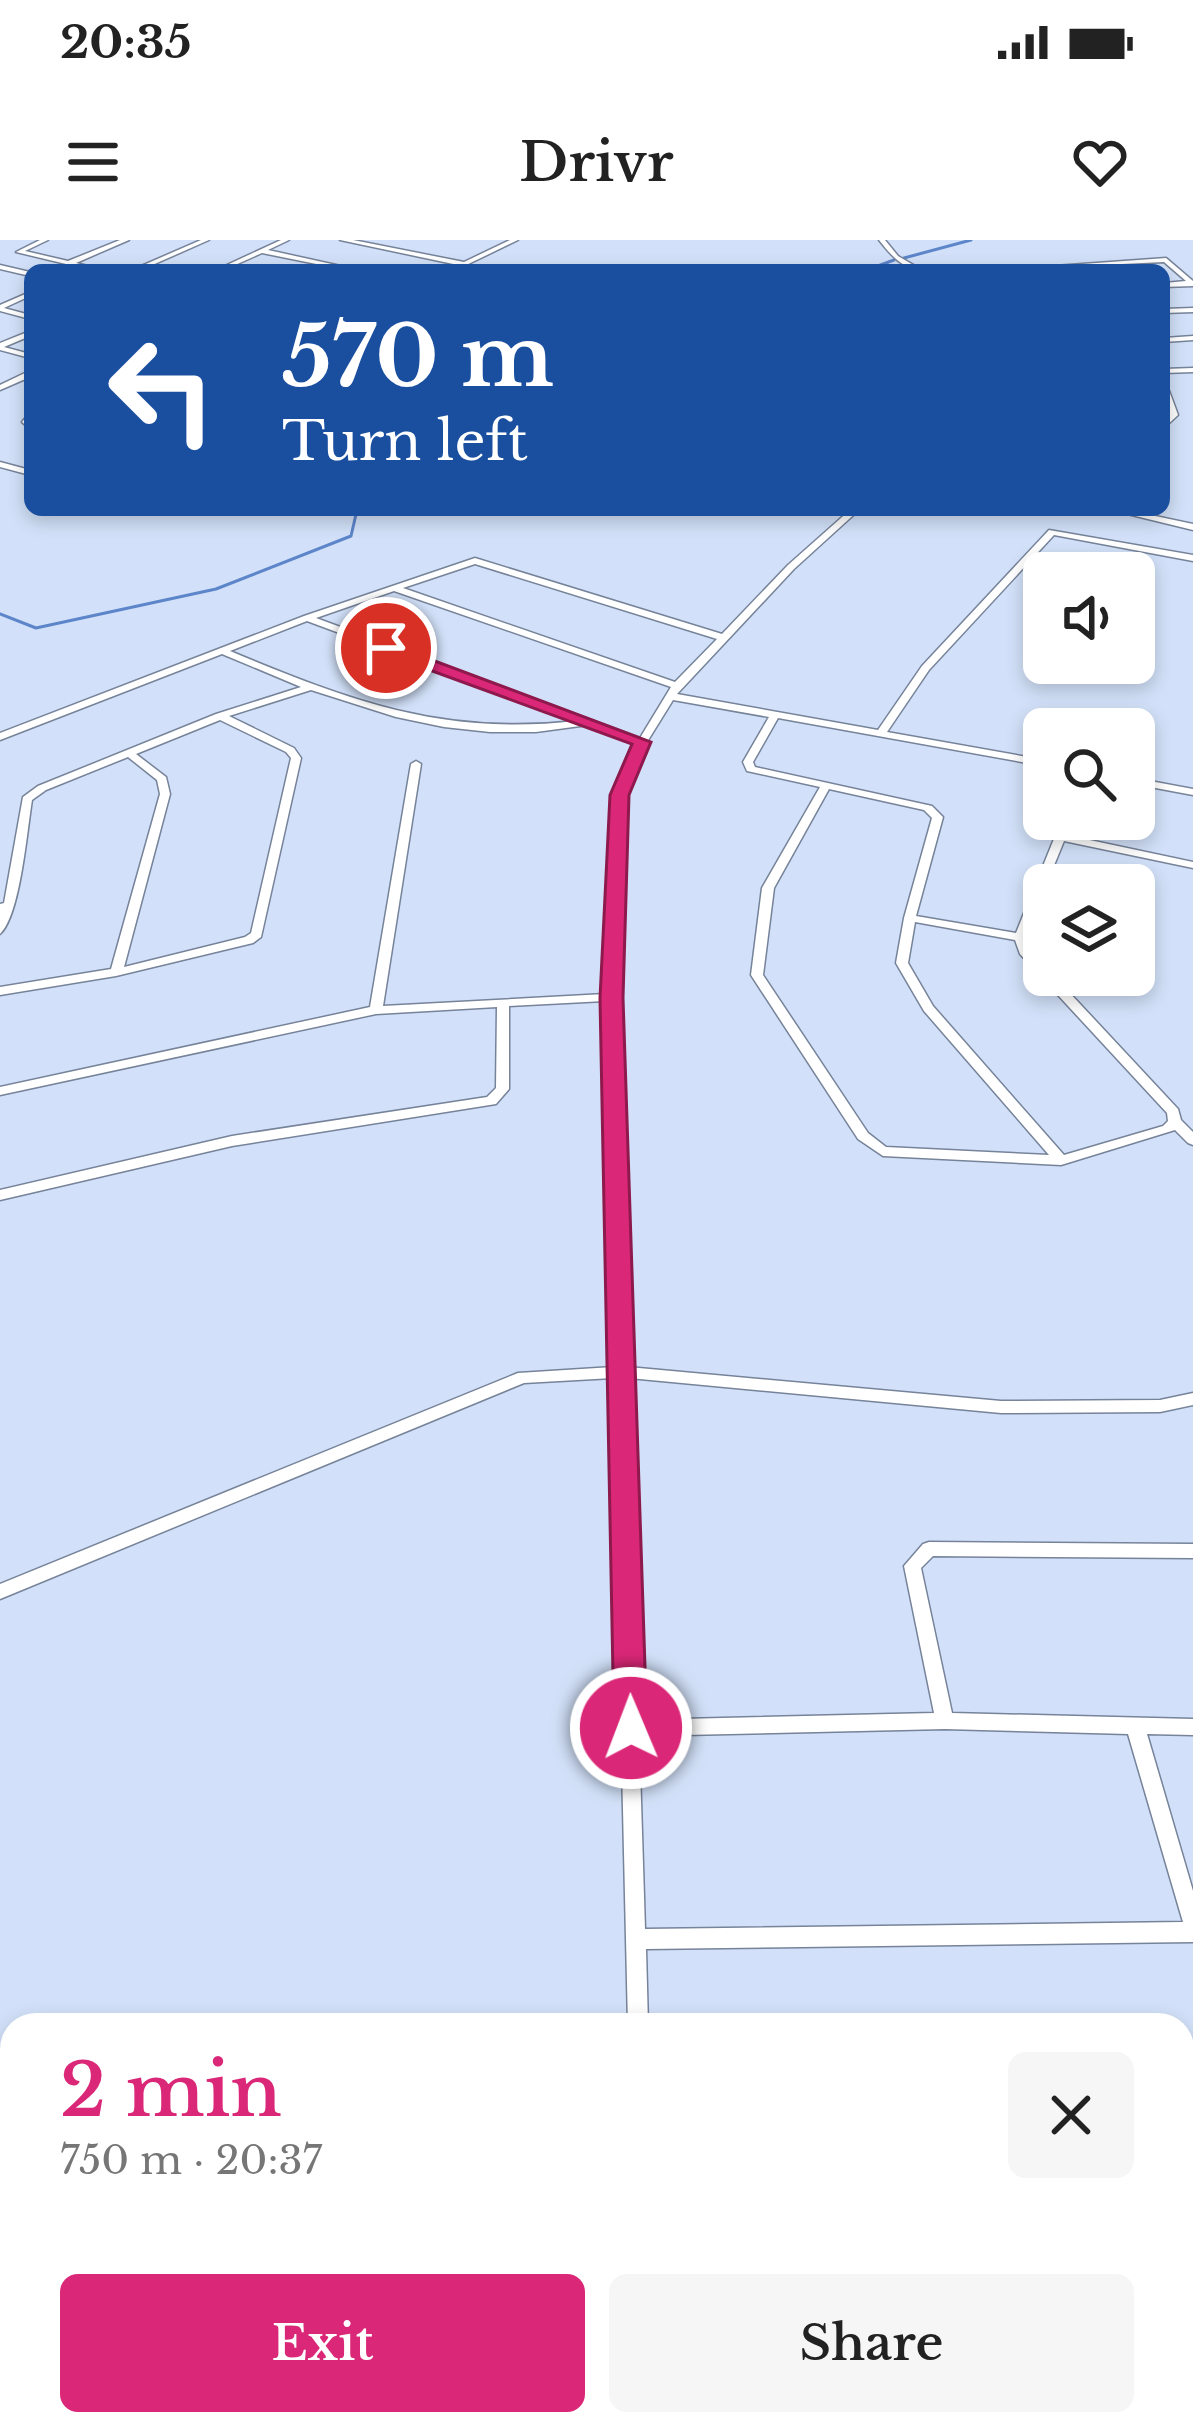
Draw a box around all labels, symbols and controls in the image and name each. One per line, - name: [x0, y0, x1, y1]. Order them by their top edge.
- text: 20:35: [60, 14, 192, 70]
- icon: menu: [60, 129, 126, 195]
- text: Drivr: [519, 129, 674, 196]
- icon: heart: [1067, 129, 1133, 195]
- text: 570 m: [282, 305, 554, 409]
- icon: left: [84, 312, 240, 468]
- text: Turn left: [282, 408, 528, 475]
- map controls: [1023, 552, 1155, 996]
- button: sound: [1023, 552, 1155, 684]
- pin: [335, 597, 437, 699]
- icon: arrive: [353, 615, 419, 681]
- button: search: [1023, 708, 1155, 840]
- button: layers: [1023, 864, 1155, 996]
- position arrow: [568, 1665, 694, 1791]
- text: 2 min: [60, 2046, 282, 2135]
- button: close: [1008, 2052, 1134, 2178]
- text: 750 m · 20:37: [60, 2136, 322, 2185]
- button: Exit: [60, 2274, 585, 2412]
- button: Share: [609, 2274, 1134, 2412]

